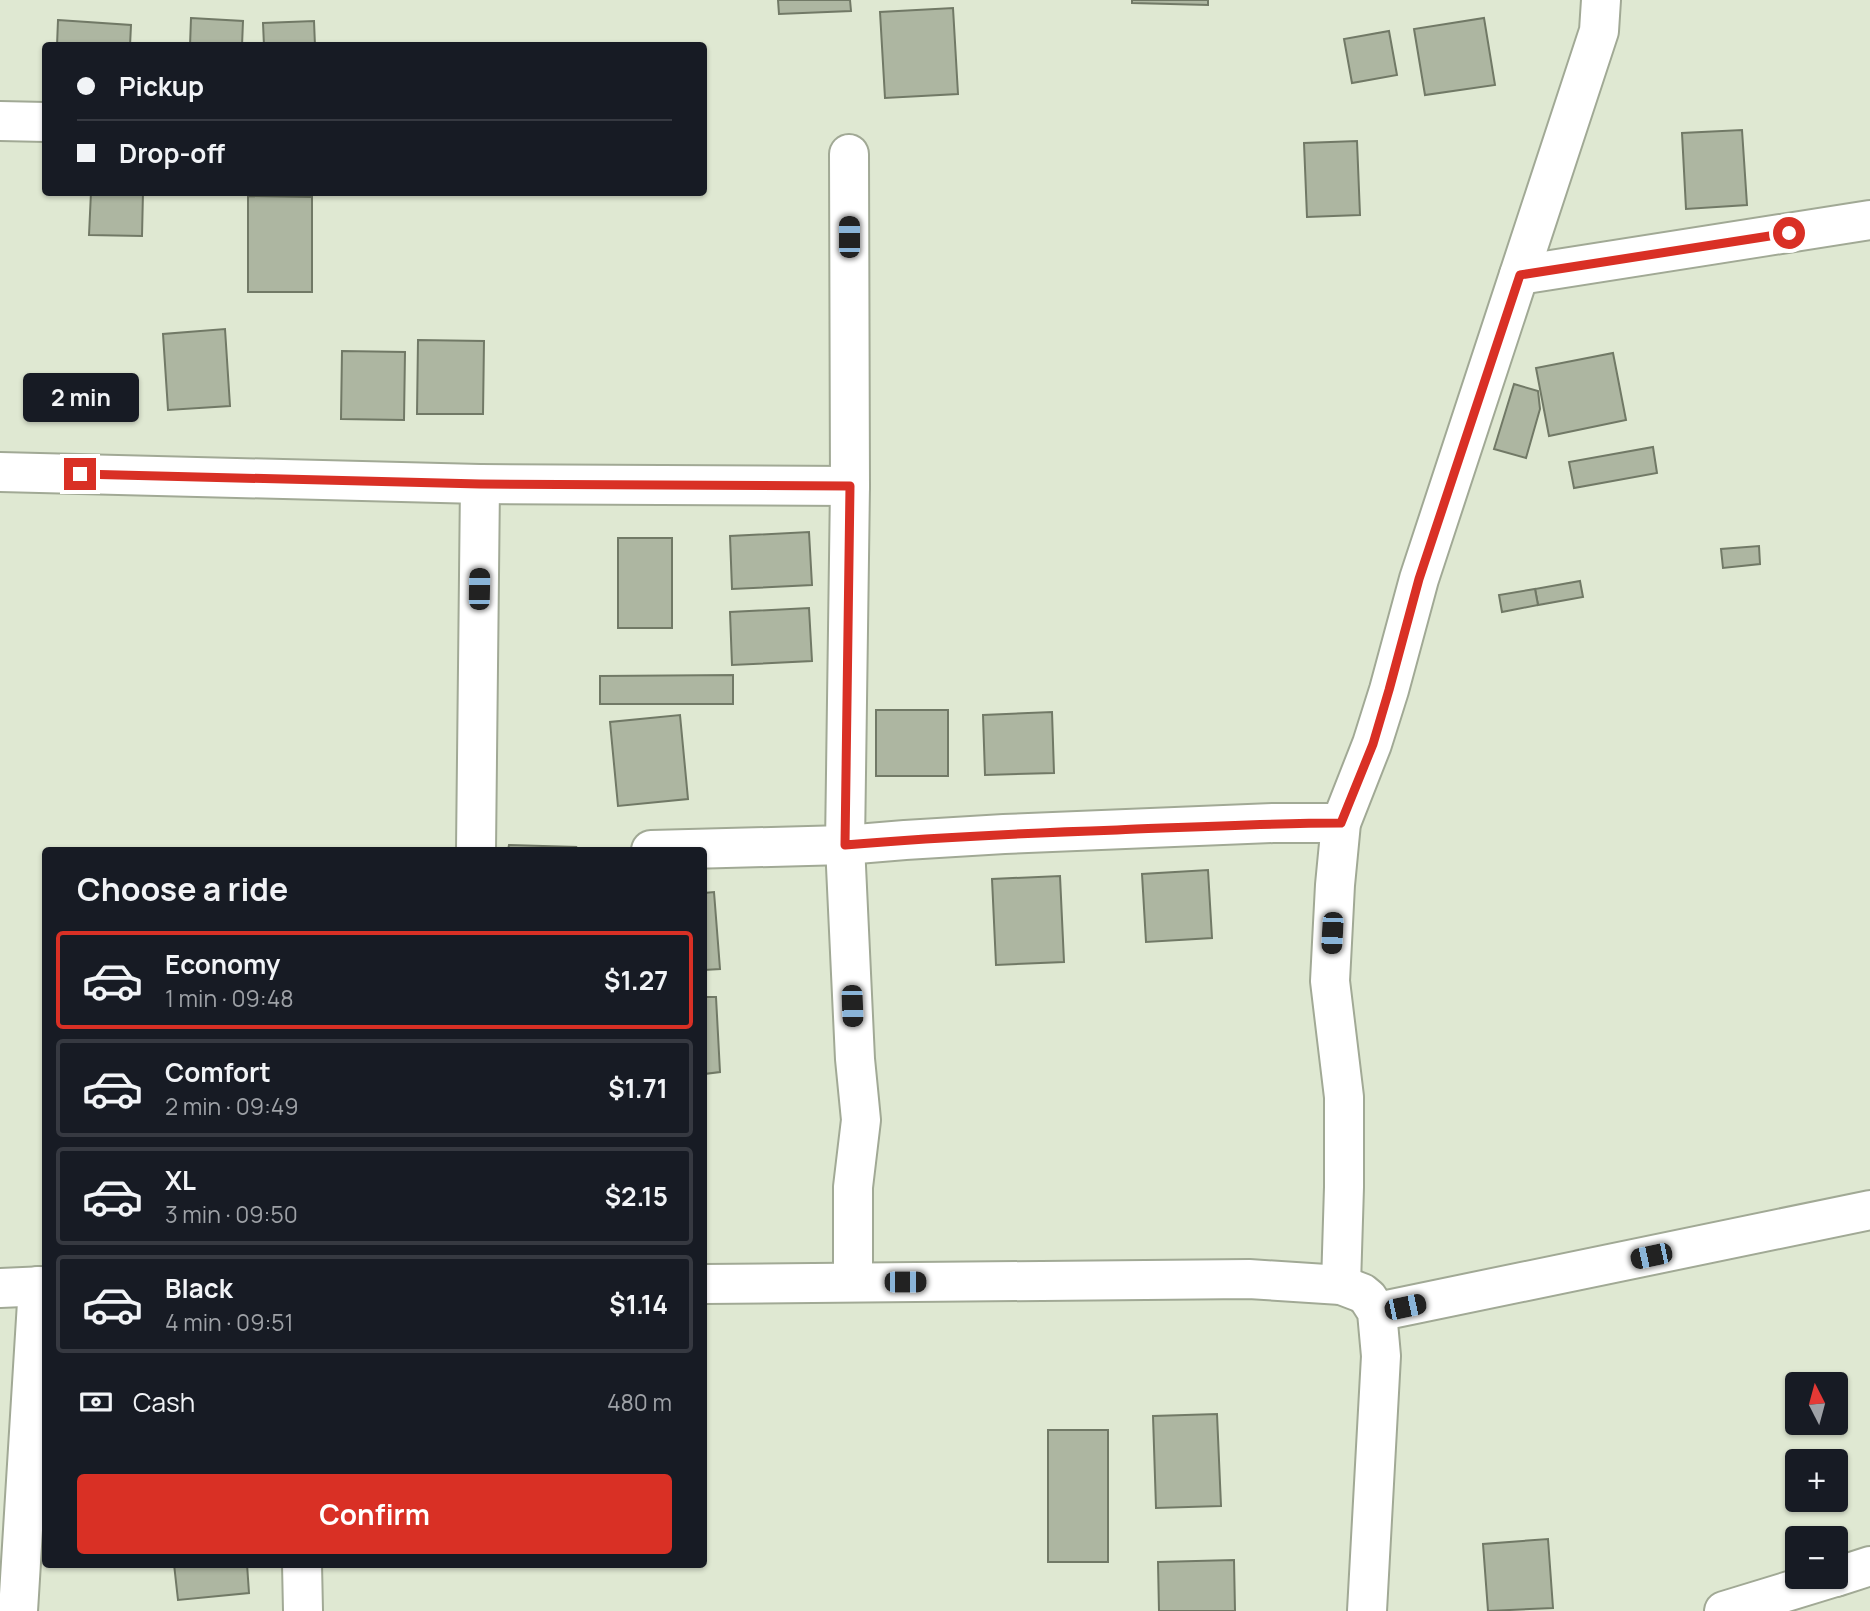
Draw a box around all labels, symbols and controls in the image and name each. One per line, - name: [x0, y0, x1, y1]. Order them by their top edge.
- text: Pickup: [119, 68, 204, 104]
- text: Drop-off: [119, 135, 225, 171]
- car: [839, 216, 860, 258]
- route start: [1773, 217, 1805, 249]
- callout: 2 min: [22, 372, 138, 421]
- text: 2 min: [51, 381, 111, 413]
- route end: [64, 458, 96, 490]
- car: [469, 568, 490, 610]
- text: Choose a ride: [77, 867, 288, 911]
- car: [1321, 911, 1344, 955]
- text: Economy: [165, 946, 280, 982]
- icon: car: [81, 949, 144, 1012]
- text: $1.27: [604, 962, 668, 998]
- text: 1 min · 09:48: [165, 982, 294, 1014]
- car: [841, 985, 864, 1027]
- text: Comfort: [165, 1054, 271, 1090]
- icon: car: [81, 1057, 144, 1120]
- text: $1.71: [608, 1070, 668, 1106]
- text: 2 min · 09:49: [165, 1090, 298, 1122]
- text: XL: [165, 1162, 196, 1198]
- icon: car: [81, 1165, 144, 1228]
- text: $2.15: [605, 1178, 668, 1214]
- text: 3 min · 09:50: [165, 1198, 298, 1230]
- car: [1629, 1241, 1674, 1271]
- text: Black: [165, 1270, 233, 1306]
- car: [885, 1272, 927, 1293]
- icon: car: [81, 1273, 144, 1336]
- text: $1.14: [609, 1286, 668, 1322]
- car: [1383, 1292, 1428, 1322]
- text: 4 min · 09:51: [165, 1306, 294, 1338]
- north arrow: [1785, 1372, 1848, 1435]
- map controls: [1785, 1372, 1848, 1589]
- icon: cash: [77, 1383, 115, 1421]
- text: Cash: [133, 1384, 195, 1420]
- text: 480 m: [607, 1386, 672, 1418]
- button: +: [1785, 1449, 1848, 1512]
- button: Confirm: [77, 1474, 672, 1554]
- button: −: [1785, 1526, 1848, 1589]

